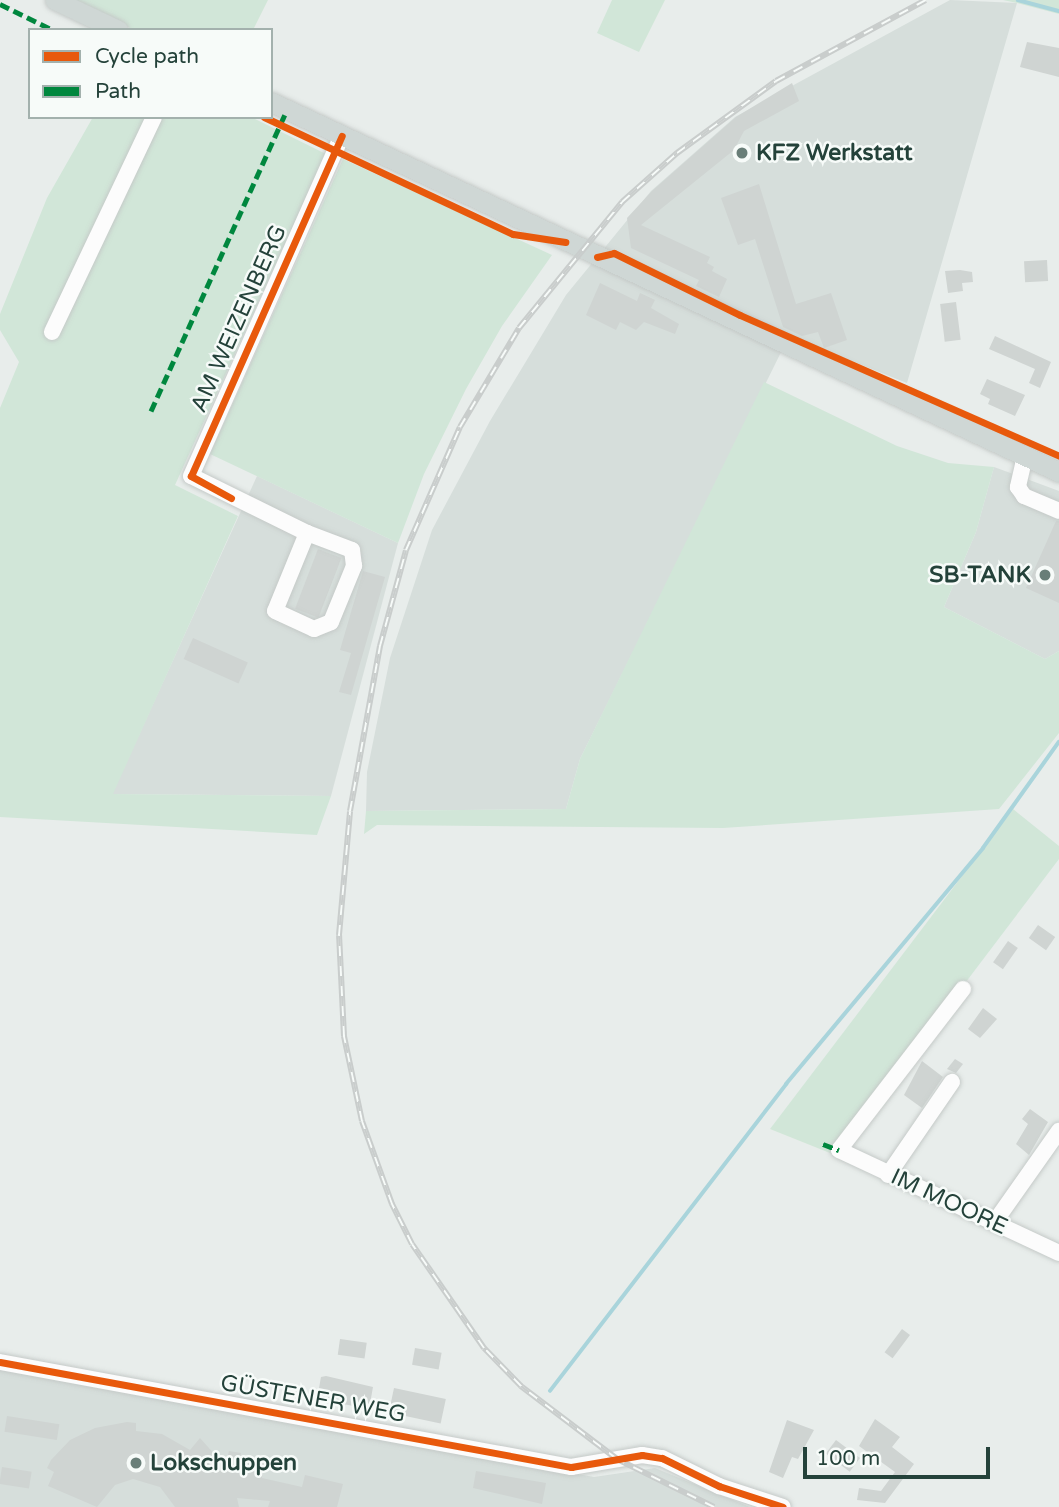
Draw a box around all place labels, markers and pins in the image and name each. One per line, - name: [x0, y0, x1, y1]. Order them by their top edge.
- place label: KFZ Werkstatt: [756, 139, 912, 167]
- marker: KFZ Werkstatt: [734, 145, 750, 161]
- place label: SB-TANK: [929, 561, 1031, 589]
- marker: SB-TANK: [1037, 567, 1053, 583]
- place label: Lokschuppen: [150, 1449, 297, 1477]
- marker: Lokschuppen: [128, 1455, 144, 1471]

